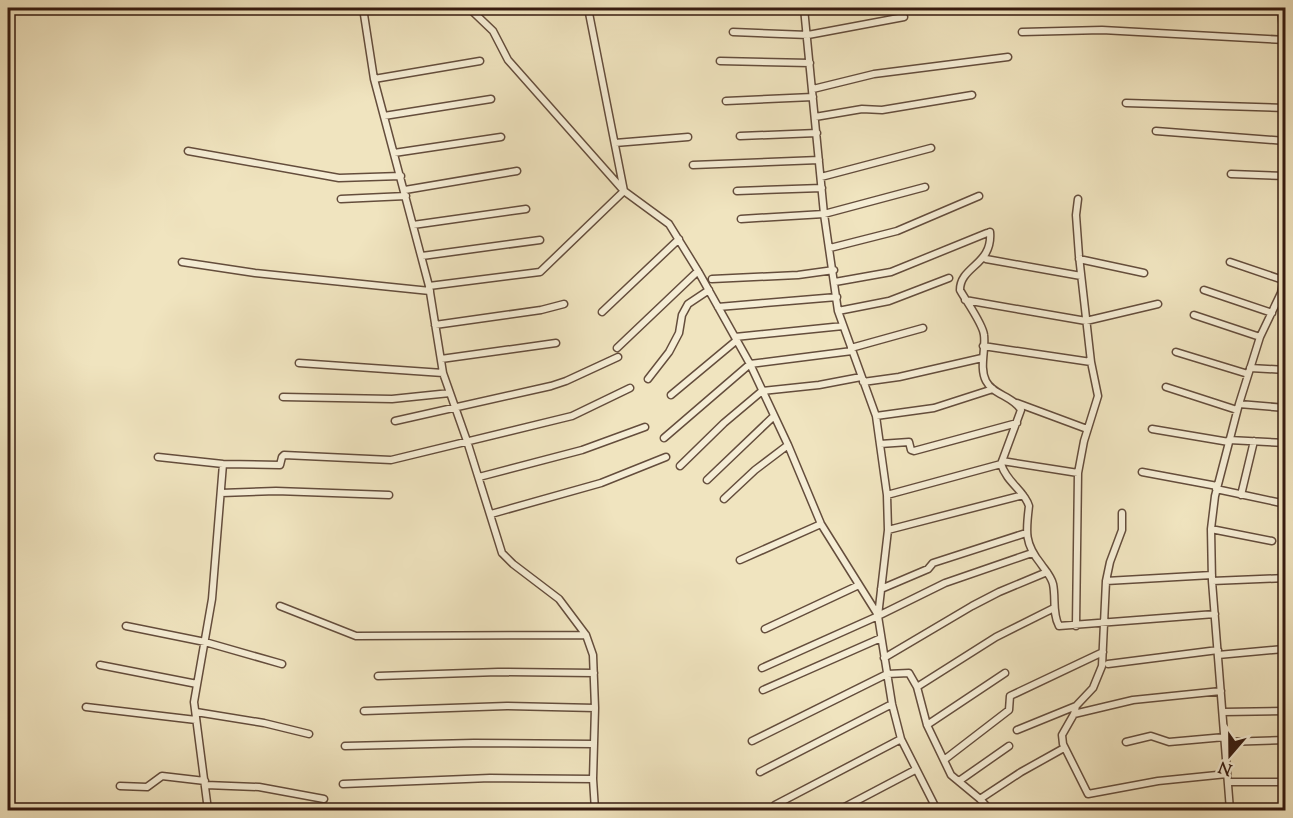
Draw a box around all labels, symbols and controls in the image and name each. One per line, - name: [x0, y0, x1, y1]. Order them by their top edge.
- north arrow: [1200, 725, 1260, 785]
- text: N: [1216, 754, 1236, 780]

